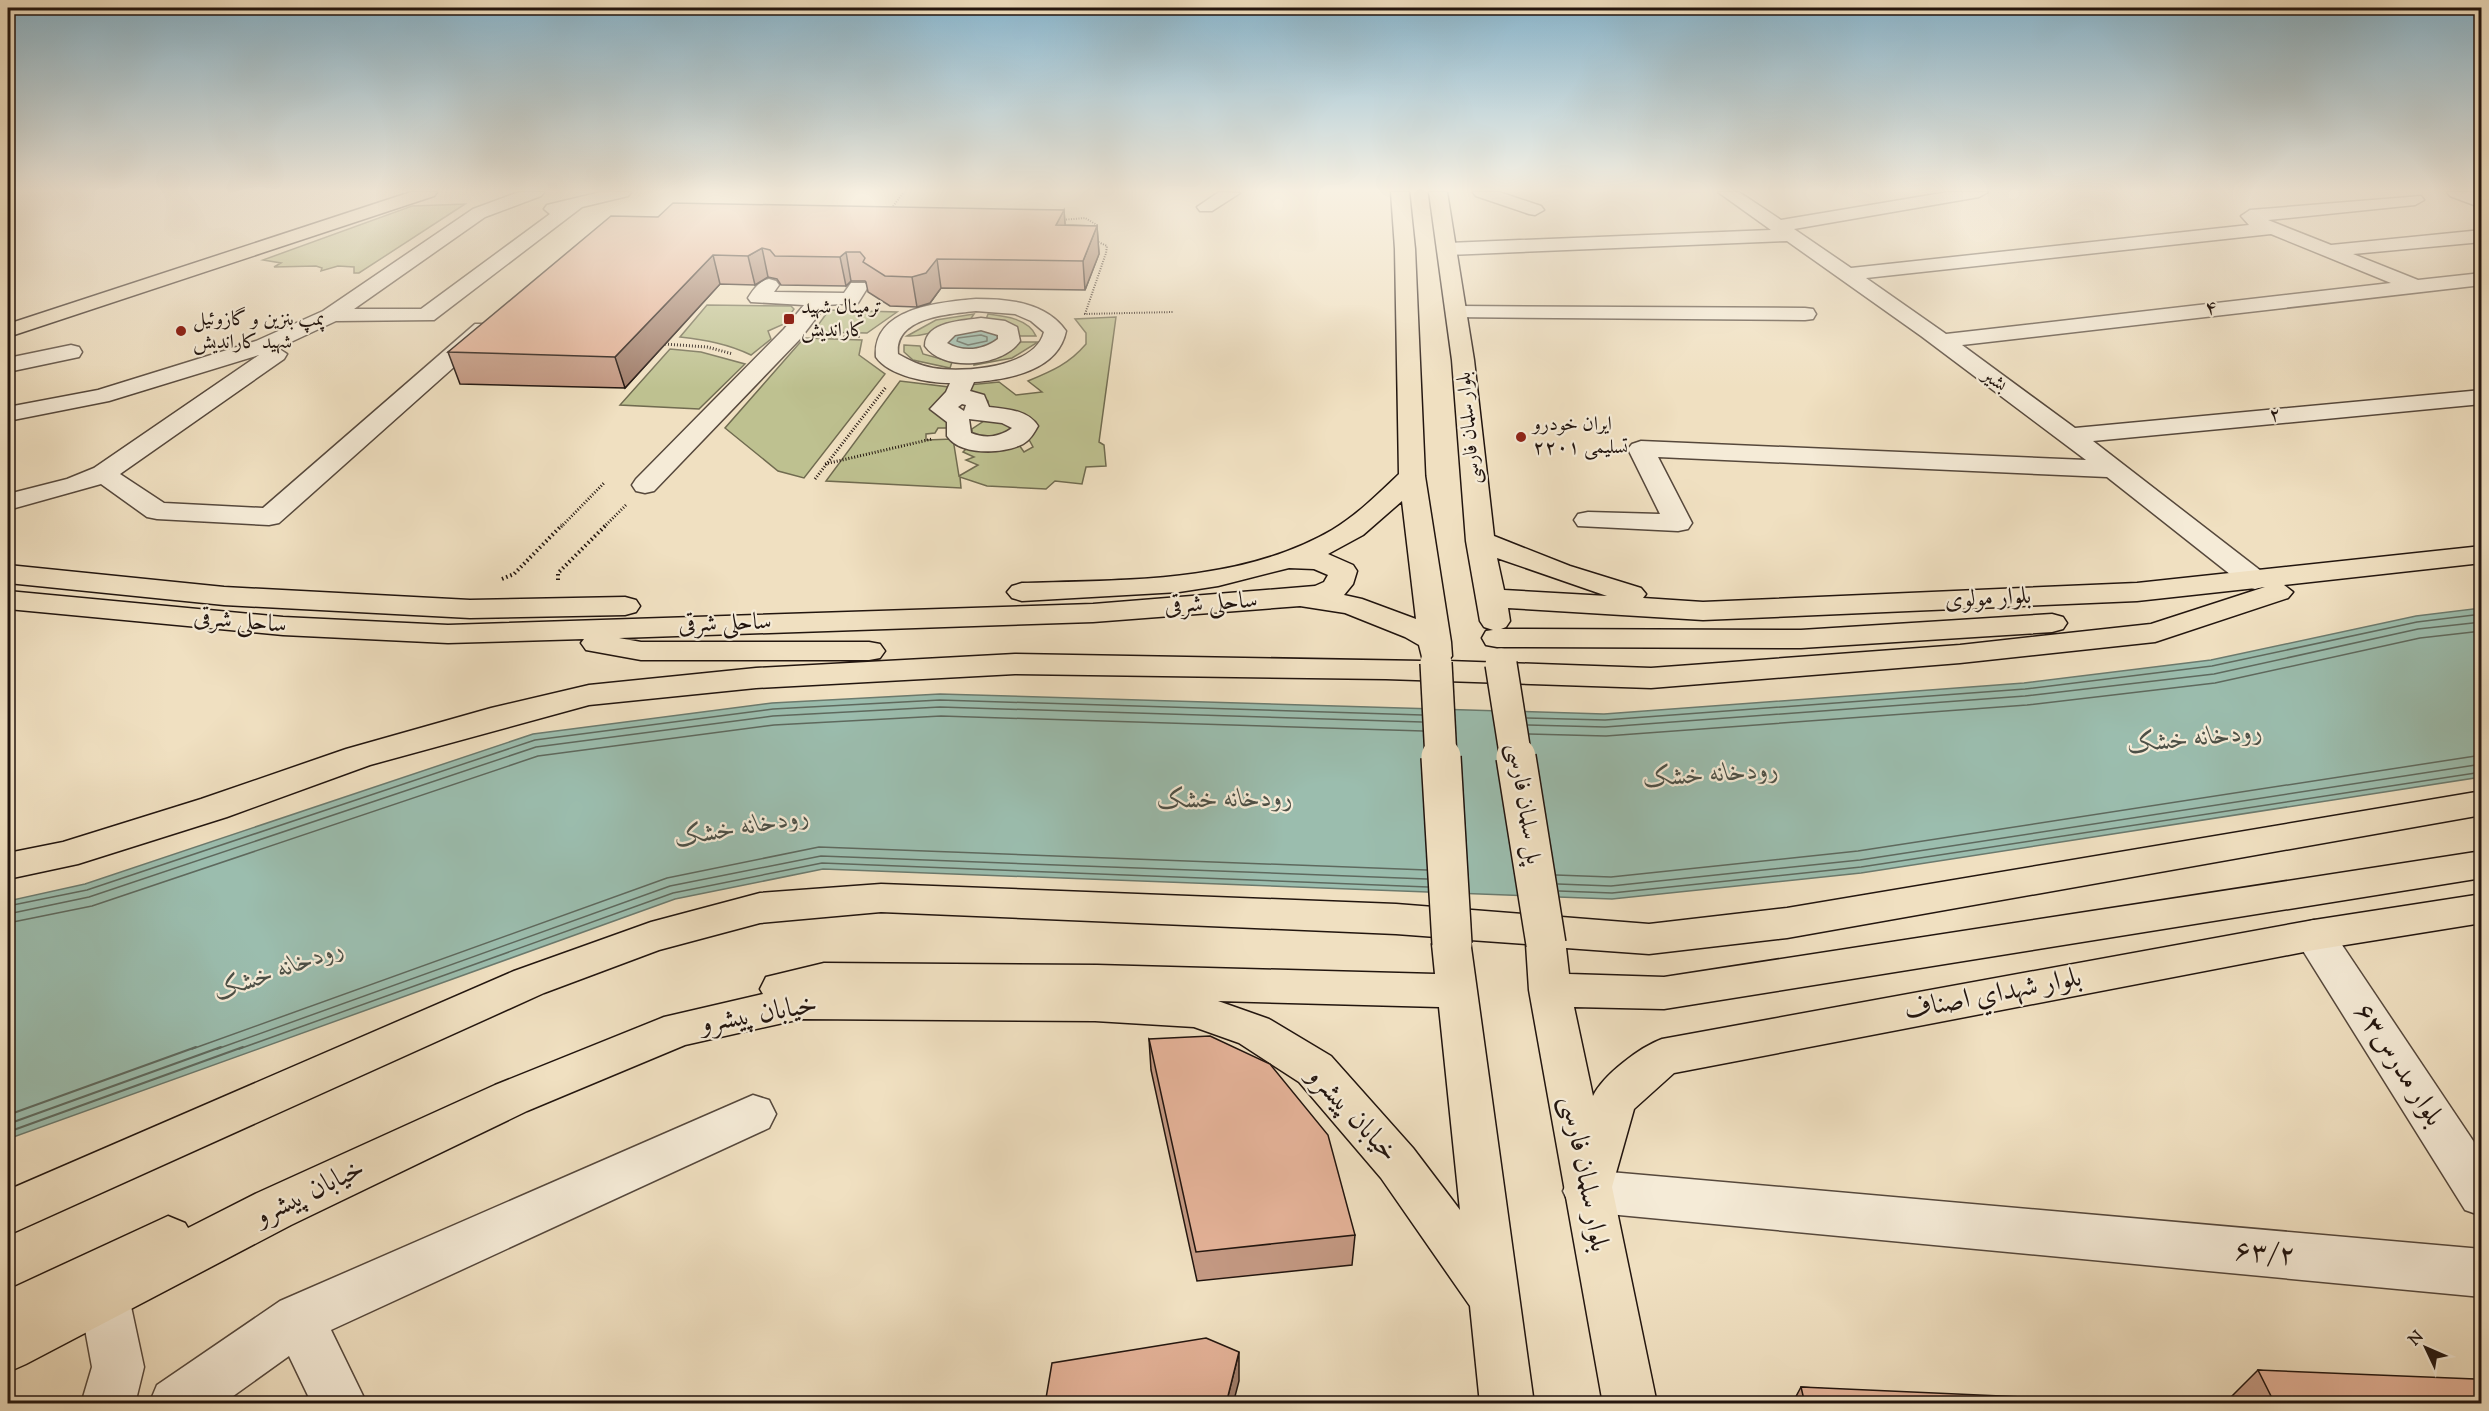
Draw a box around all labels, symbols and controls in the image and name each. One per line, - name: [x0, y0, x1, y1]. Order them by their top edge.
- place label: ترمینال شهید کاراندیش: [801, 294, 882, 346]
- street label: ۴: [2203, 294, 2219, 324]
- place label: پمپ بنزین و گازوئیل شهید کاراندیش: [193, 306, 325, 358]
- marker: ترمینال شهید کاراندیش: [782, 312, 796, 326]
- marker: پمپ بنزین و گازوئیل شهید کاراندیش: [174, 324, 188, 338]
- street label: بشیر: [1974, 361, 2013, 401]
- street label: بلوار سلمان فارسی: [1451, 371, 1489, 485]
- street label: ۲: [2268, 401, 2282, 431]
- place label: ایران خودرو تسلیمی ۲۲۰۱: [1531, 411, 1628, 463]
- marker: ایران خودرو تسلیمی ۲۲۰۱: [1514, 430, 1528, 444]
- street label: بلوار مولوی: [1944, 580, 2032, 618]
- street label: ساحلی شرقی: [1163, 584, 1259, 624]
- street label: ساحلی شرقی: [192, 601, 288, 643]
- street label: ساحلی شرقی: [678, 605, 772, 643]
- water label: رودخانه خشک: [2126, 714, 2264, 764]
- street label: پل سلمان فارسی: [1498, 741, 1551, 868]
- water label: رودخانه خشک: [1642, 752, 1780, 798]
- water label: رودخانه خشک: [1157, 780, 1293, 820]
- water label: رودخانه خشک: [672, 798, 812, 858]
- water label: رودخانه خشک: [209, 930, 349, 1012]
- street label: بلوار شهداي اصناف: [1901, 958, 2085, 1032]
- street label: خیابان پیشرو: [694, 985, 821, 1045]
- street label: بلوار مدرس۶۳: [2343, 995, 2453, 1135]
- street label: خیابان پیشرو: [1295, 1056, 1407, 1172]
- street label: بلوار سلمان فارسی: [1549, 1093, 1619, 1255]
- street label: خیابان پیشرو: [245, 1149, 372, 1238]
- street label: ۶۳/۲: [2233, 1231, 2297, 1277]
- north arrow: [2396, 1318, 2456, 1378]
- text: N: [2404, 1327, 2430, 1352]

